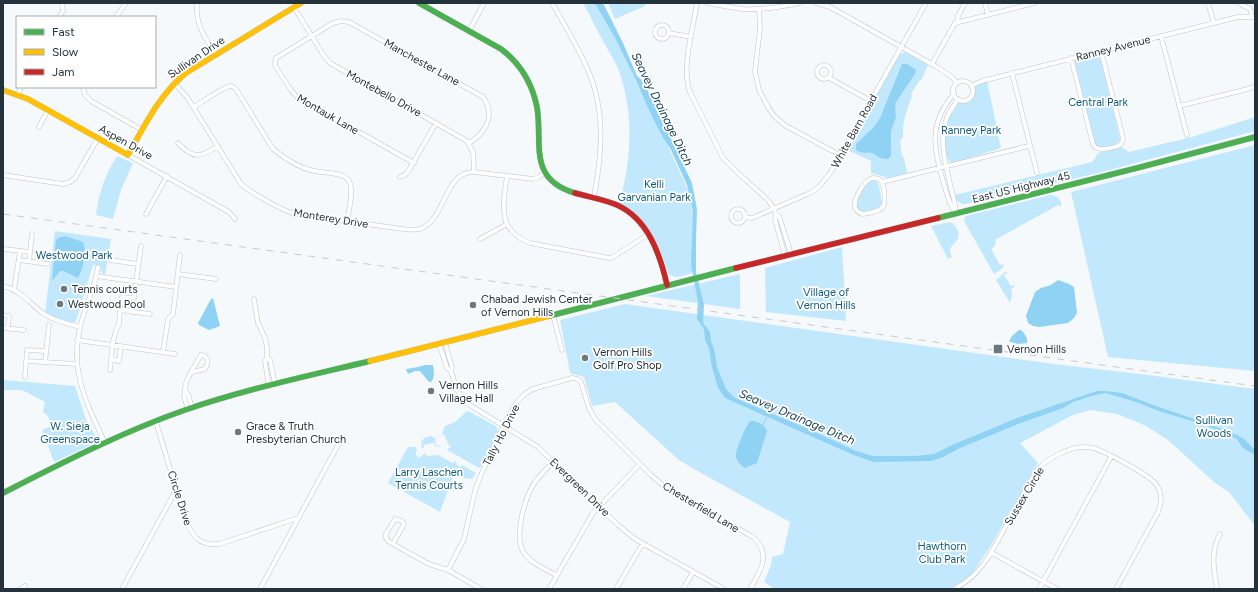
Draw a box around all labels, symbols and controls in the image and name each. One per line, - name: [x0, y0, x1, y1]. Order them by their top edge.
- legend: [16, 16, 156, 88]
- text: Fast: [52, 25, 75, 39]
- street label: Ranney Avenue: [1075, 33, 1152, 64]
- street label: Sullivan Drive: [165, 34, 227, 81]
- street label: Manchester Lane: [382, 36, 462, 89]
- text: Slow: [52, 45, 79, 59]
- water label: Seavey Drainage Ditch: [628, 50, 696, 168]
- text: Jam: [52, 65, 75, 79]
- street label: Montebello Drive: [344, 67, 424, 119]
- street label: Montauk Lane: [295, 91, 361, 137]
- street label: White Barn Road: [829, 92, 880, 170]
- park label: Central Park: [1068, 96, 1128, 109]
- street label: Aspen Drive: [97, 122, 155, 163]
- park label: Ranney Park: [941, 124, 1002, 137]
- street label: East US Highway 45: [971, 169, 1071, 206]
- park label: Kelli Garvanian Park: [618, 178, 691, 204]
- street label: Monterey Drive: [293, 206, 369, 231]
- park label: Westwood Park: [36, 249, 113, 262]
- place label: Tennis courts: [72, 283, 138, 296]
- marker: Tennis courts: [59, 284, 69, 294]
- park label: Village of Vernon Hills: [796, 286, 856, 312]
- place label: Chabad Jewish Center of Vernon Hills: [481, 293, 593, 319]
- place label: Westwood Pool: [68, 298, 145, 311]
- marker: Westwood Pool: [55, 299, 65, 309]
- marker: Chabad Jewish Center of Vernon Hills: [468, 300, 478, 310]
- marker: Vernon Hills: [992, 343, 1004, 355]
- place label: Vernon Hills: [1007, 343, 1066, 356]
- place label: Vernon Hills Golf Pro Shop: [593, 346, 662, 372]
- marker: Vernon Hills Golf Pro Shop: [580, 353, 590, 363]
- place label: Vernon Hills Village Hall: [439, 379, 498, 405]
- marker: Vernon Hills Village Hall: [426, 386, 436, 396]
- water label: Seavey Drainage Ditch: [737, 386, 857, 448]
- street label: Tally Ho Drive: [480, 402, 522, 468]
- park label: Sullivan Woods: [1195, 414, 1233, 440]
- park label: W. Sieja Greenspace: [40, 420, 100, 446]
- place label: Grace & Truth Presbyterian Church: [246, 420, 346, 446]
- marker: Grace & Truth Presbyterian Church: [233, 427, 243, 437]
- street label: Evergreen Drive: [547, 455, 612, 519]
- street label: Sussex Circle: [1002, 465, 1047, 528]
- park label: Larry Laschen Tennis Courts: [395, 466, 463, 492]
- street label: Circle Drive: [165, 469, 194, 527]
- street label: Chesterfield Lane: [660, 480, 741, 535]
- park label: Hawthorn Club Park: [918, 540, 966, 566]

